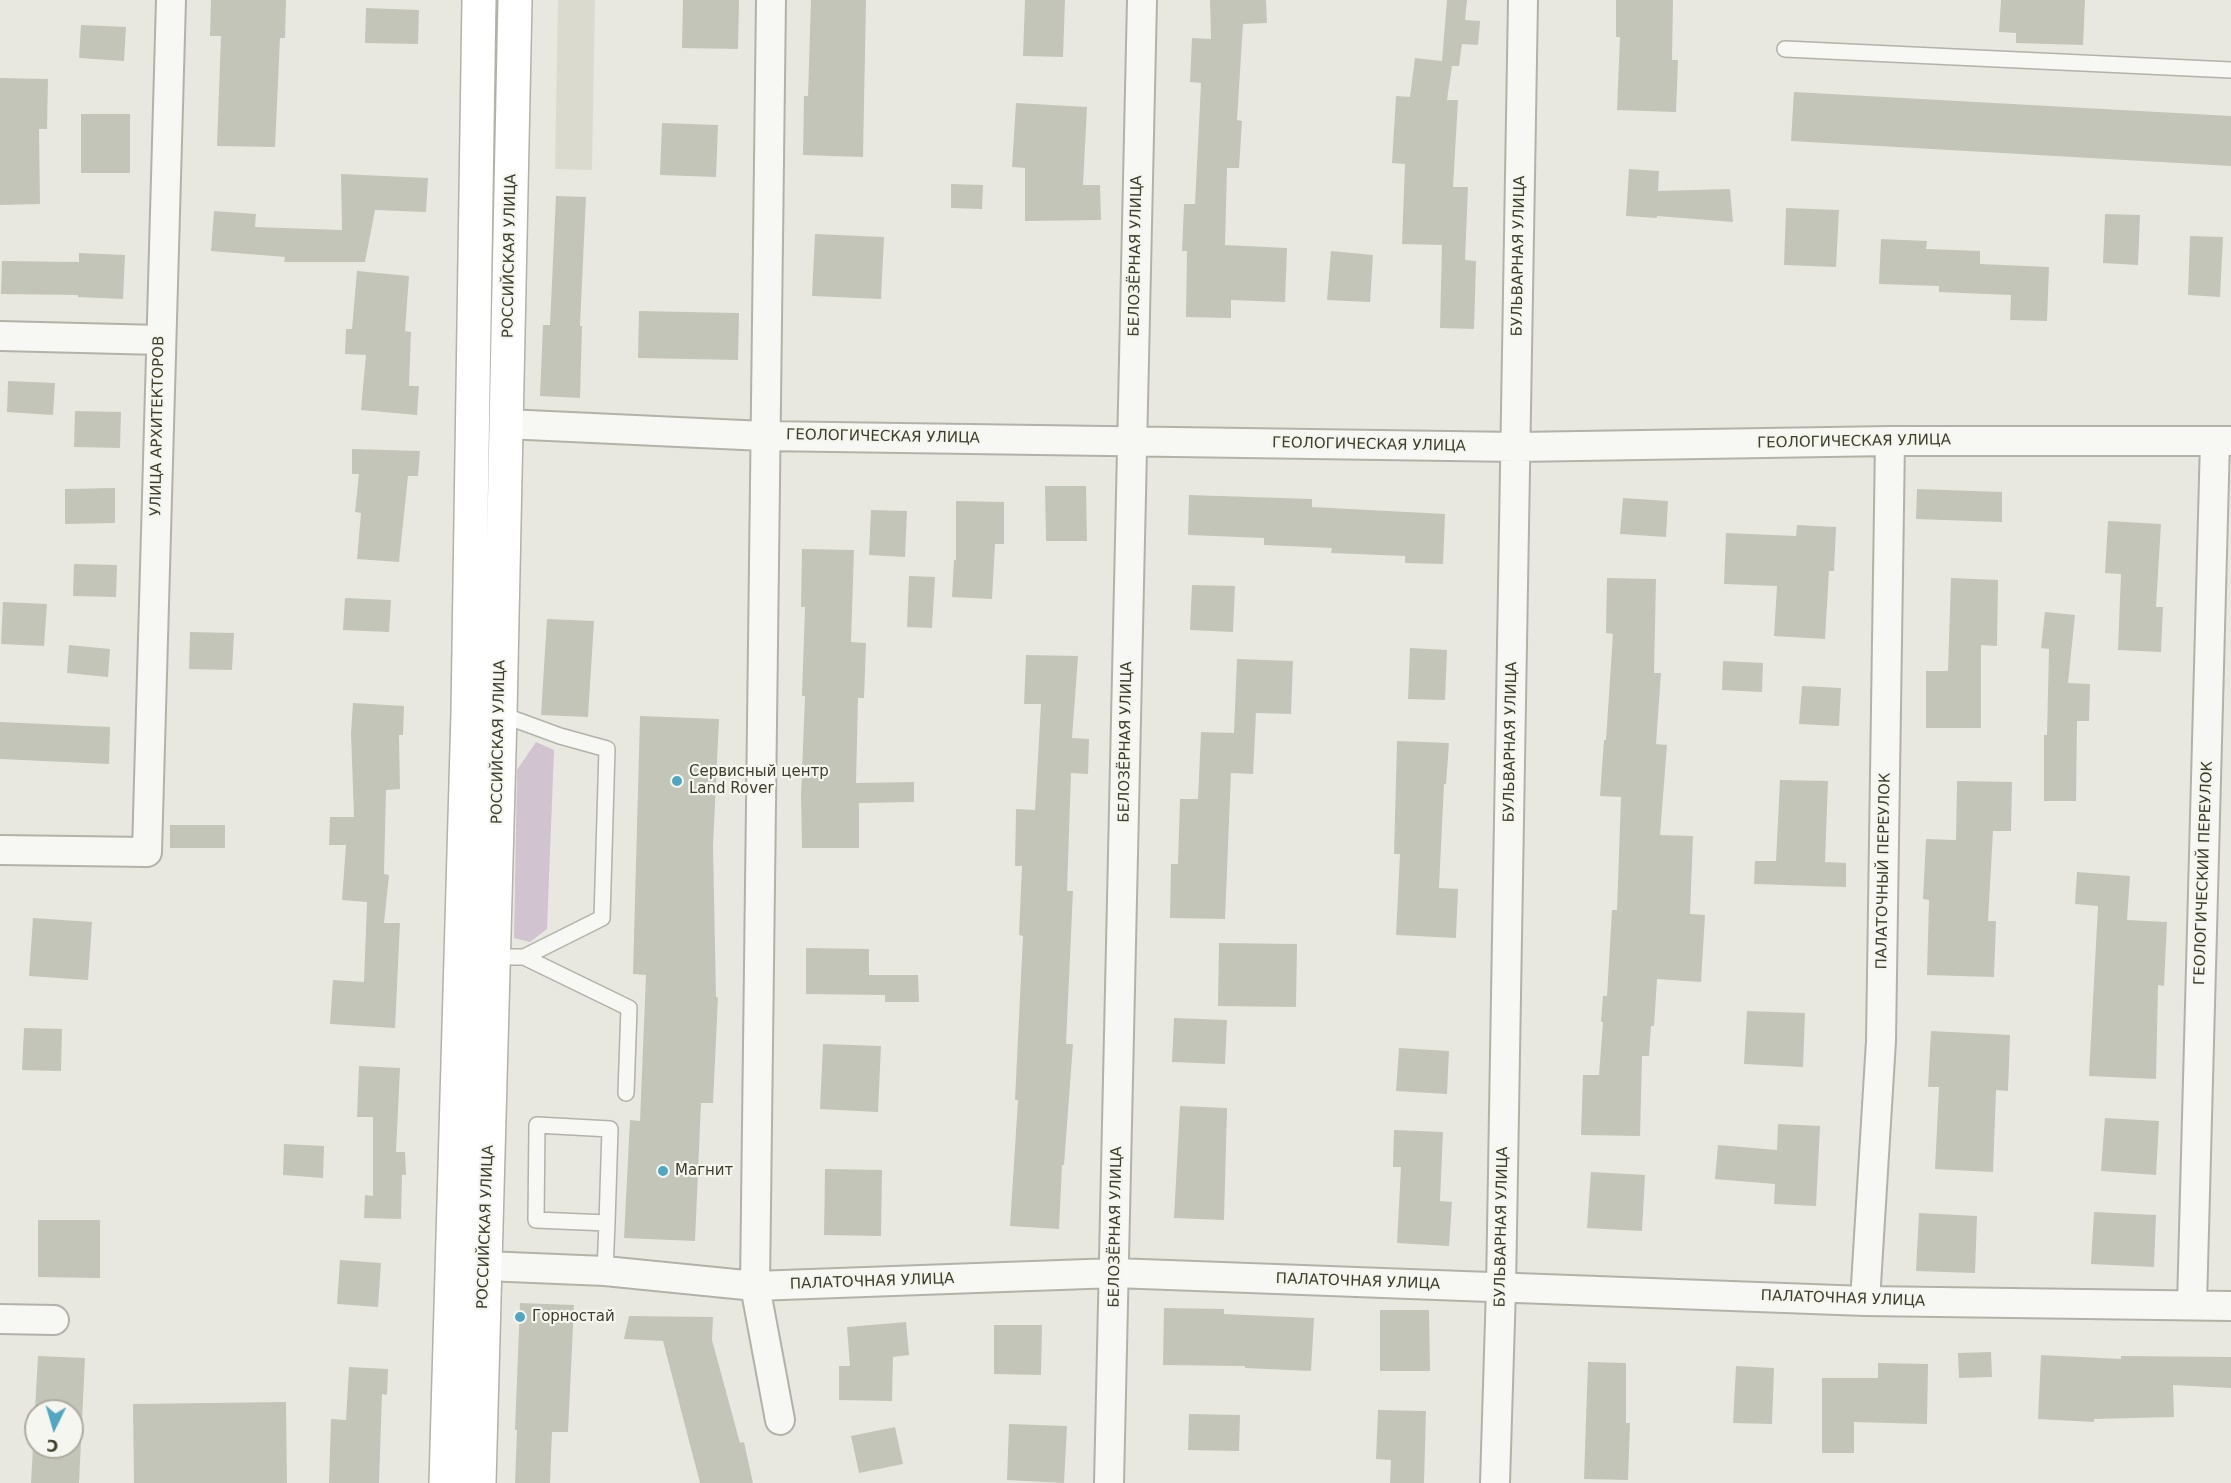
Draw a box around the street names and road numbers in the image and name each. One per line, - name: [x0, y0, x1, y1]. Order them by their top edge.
- street label: РОССИЙСКАЯ УЛИЦА: [500, 174, 520, 338]
- street label: БЕЛОЗЁРНАЯ УЛИЦА: [1126, 175, 1146, 337]
- street label: БУЛЬВАРНАЯ УЛИЦА: [1509, 175, 1529, 337]
- street label: УЛИЦА АРХИТЕКТОРОВ: [147, 336, 169, 516]
- street label: ГЕОЛОГИЧЕСКАЯ УЛИЦА: [786, 426, 980, 448]
- street label: ГЕОЛОГИЧЕСКАЯ УЛИЦА: [1757, 431, 1951, 453]
- street label: ГЕОЛОГИЧЕСКАЯ УЛИЦА: [1272, 434, 1466, 456]
- street label: РОССИЙСКАЯ УЛИЦА: [489, 660, 509, 824]
- street label: БЕЛОЗЁРНАЯ УЛИЦА: [1116, 661, 1136, 823]
- street label: БУЛЬВАРНАЯ УЛИЦА: [1501, 661, 1521, 823]
- street label: ГЕОЛОГИЧЕСКИЙ ПЕРЕУЛОК: [2191, 761, 2217, 985]
- street label: ПАЛАТОЧНЫЙ ПЕРЕУЛОК: [1873, 772, 1895, 970]
- street label: РОССИЙСКАЯ УЛИЦА: [474, 1145, 498, 1309]
- street label: БЕЛОЗЁРНАЯ УЛИЦА: [1106, 1146, 1126, 1308]
- street label: БУЛЬВАРНАЯ УЛИЦА: [1492, 1146, 1512, 1308]
- street label: ПАЛАТОЧНАЯ УЛИЦА: [789, 1270, 955, 1294]
- street label: ПАЛАТОЧНАЯ УЛИЦА: [1275, 1270, 1441, 1294]
- street label: ПАЛАТОЧНАЯ УЛИЦА: [1760, 1287, 1926, 1311]

